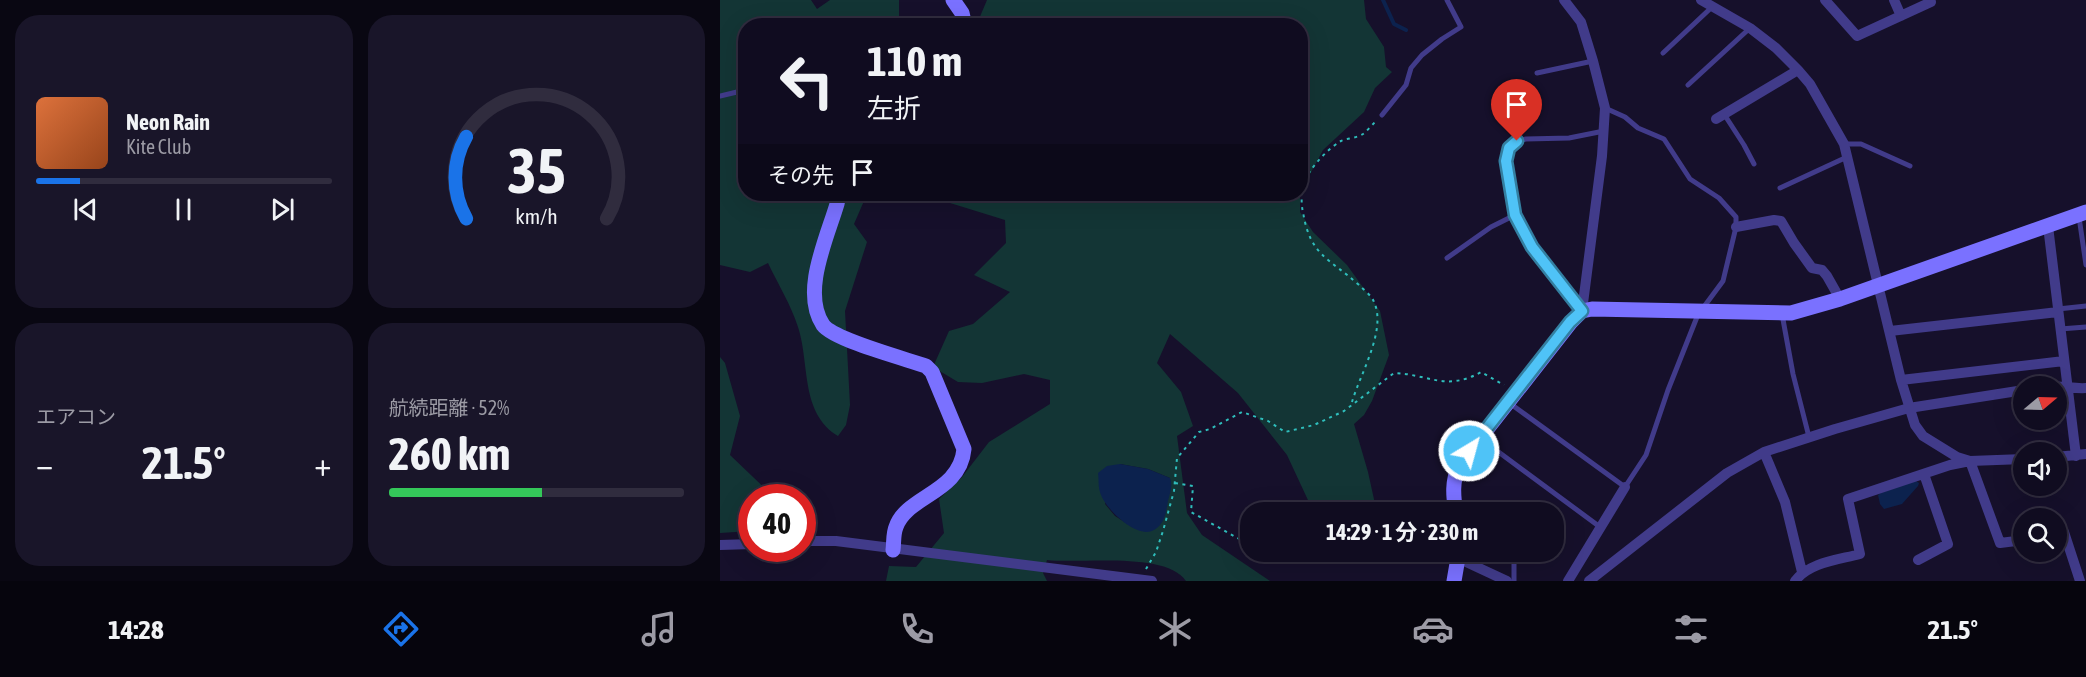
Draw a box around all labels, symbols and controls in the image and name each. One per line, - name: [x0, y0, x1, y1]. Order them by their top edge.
- text: 110 m: [867, 37, 962, 85]
- icon: left: [768, 42, 846, 120]
- pin: [1491, 79, 1542, 141]
- icon: arrive: [1500, 88, 1533, 121]
- text: 左折: [867, 93, 921, 124]
- text: Neon Rain: [126, 109, 210, 135]
- text: Kite Club: [126, 135, 191, 158]
- text: 35: [507, 135, 566, 206]
- icon: arrive: [846, 156, 879, 189]
- text: その先: [768, 162, 834, 188]
- icon: previous: [69, 193, 102, 226]
- icon: pause: [167, 193, 200, 226]
- icon: next: [266, 193, 299, 226]
- text: km/h: [515, 204, 558, 229]
- north arrow: [2013, 376, 2067, 430]
- map controls: [2013, 376, 2067, 562]
- text: 航続距離 · 52%: [389, 396, 509, 419]
- text: エアコン: [36, 405, 116, 428]
- position arrow: [1437, 419, 1501, 483]
- text: 260 km: [389, 428, 510, 480]
- text: 21.5°: [142, 437, 226, 489]
- button: sound: [2013, 442, 2067, 496]
- text: −: [36, 445, 53, 483]
- text: +: [314, 445, 331, 483]
- speed limit sign: 40: [738, 484, 816, 562]
- button: search: [2013, 508, 2067, 562]
- text: 14:29 · 1 分 · 230 m: [1326, 519, 1478, 545]
- icon: directions: [380, 608, 422, 650]
- icon: music: [638, 608, 680, 650]
- icon: phone: [896, 608, 938, 650]
- icon: climate: [1154, 608, 1196, 650]
- icon: car: [1412, 608, 1454, 650]
- icon: filters: [1670, 608, 1712, 650]
- text: 14:28: [108, 614, 164, 645]
- text: 21.5°: [1928, 614, 1978, 645]

